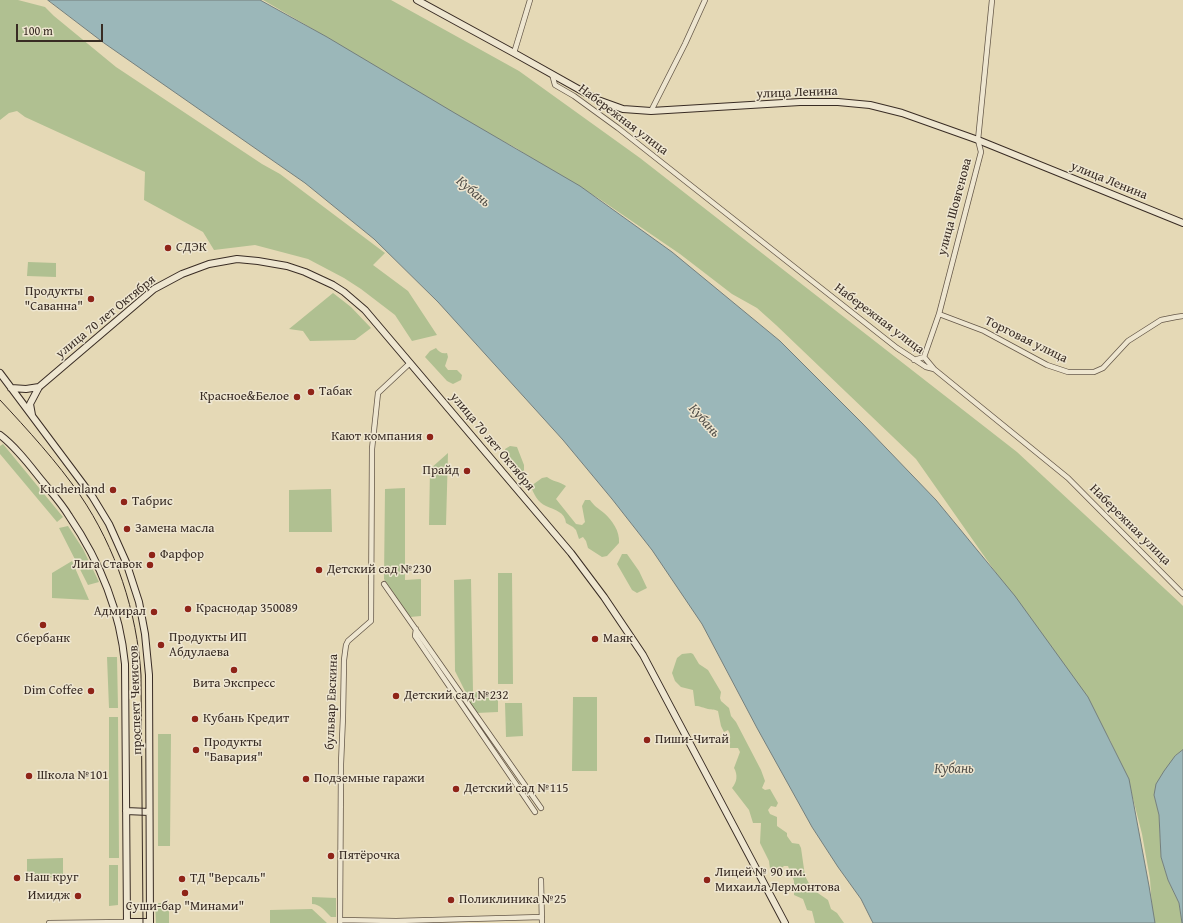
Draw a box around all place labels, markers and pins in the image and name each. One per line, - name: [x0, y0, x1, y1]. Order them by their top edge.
- place label: СДЭК: [176, 240, 207, 256]
- marker: СДЭК: [163, 243, 173, 253]
- place label: Продукты "Саванна": [25, 284, 83, 315]
- marker: Продукты "Саванна": [86, 294, 96, 304]
- place label: Табак: [319, 384, 352, 400]
- marker: Табак: [306, 387, 316, 397]
- place label: Красное&Белое: [200, 389, 289, 405]
- marker: Красное&Белое: [292, 392, 302, 402]
- place label: Кают компания: [331, 429, 422, 445]
- marker: Кают компания: [425, 432, 435, 442]
- place label: Прайд: [423, 463, 459, 479]
- marker: Прайд: [462, 466, 472, 476]
- place label: Kuchenland: [40, 482, 105, 498]
- marker: Kuchenland: [108, 485, 118, 495]
- place label: Табрис: [132, 494, 173, 510]
- marker: Табрис: [119, 497, 129, 507]
- place label: Замена масла: [135, 521, 214, 537]
- marker: Замена масла: [122, 524, 132, 534]
- place label: Фарфор: [160, 547, 204, 563]
- marker: Фарфор: [147, 550, 157, 560]
- place label: Лига Ставок: [72, 557, 142, 573]
- marker: Лига Ставок: [145, 560, 155, 570]
- place label: Детский сад №230: [327, 562, 432, 578]
- marker: Детский сад №230: [314, 565, 324, 575]
- place label: Краснодар 350089: [196, 601, 298, 617]
- place label: Адмирал: [94, 604, 146, 620]
- marker: Краснодар 350089: [183, 604, 193, 614]
- marker: Адмирал: [149, 607, 159, 617]
- marker: Сбербанк: [38, 620, 48, 630]
- place label: Продукты ИП Абдулаева: [169, 630, 247, 661]
- place label: Сбербанк: [16, 631, 70, 647]
- place label: Маяк: [603, 631, 633, 647]
- marker: Маяк: [590, 634, 600, 644]
- marker: Продукты ИП Абдулаева: [156, 640, 166, 650]
- marker: Вита Экспресс: [229, 665, 239, 675]
- place label: Вита Экспресс: [193, 676, 275, 692]
- place label: Dim Coffee: [24, 683, 83, 699]
- marker: Dim Coffee: [86, 686, 96, 696]
- place label: Детский сад №232: [404, 688, 509, 704]
- marker: Детский сад №232: [391, 691, 401, 701]
- place label: Кубань Кредит: [203, 711, 289, 727]
- marker: Кубань Кредит: [190, 714, 200, 724]
- place label: Пиши-Читай: [655, 732, 729, 748]
- place label: Продукты "Бавария": [204, 735, 263, 766]
- marker: Пиши-Читай: [642, 735, 652, 745]
- marker: Продукты "Бавария": [191, 745, 201, 755]
- place label: Школа №101: [37, 768, 109, 784]
- marker: Школа №101: [24, 771, 34, 781]
- place label: Подземные гаражи: [314, 771, 425, 787]
- marker: Подземные гаражи: [301, 774, 311, 784]
- place label: Детский сад №115: [464, 781, 569, 797]
- marker: Детский сад №115: [451, 784, 461, 794]
- place label: Пятёрочка: [339, 848, 400, 864]
- marker: Пятёрочка: [326, 851, 336, 861]
- place label: Лицей № 90 им. Михаила Лермонтова: [715, 865, 840, 896]
- place label: Наш круг: [25, 870, 78, 886]
- place label: ТД "Версаль": [190, 871, 266, 887]
- marker: Наш круг: [12, 873, 22, 883]
- marker: ТД "Версаль": [177, 874, 187, 884]
- marker: Лицей № 90 им. Михаила Лермонтова: [702, 875, 712, 885]
- place label: Имидж: [28, 888, 70, 904]
- marker: Суши-бар "Минами": [180, 888, 190, 898]
- marker: Имидж: [73, 891, 83, 901]
- place label: Поликлиника №25: [459, 892, 567, 908]
- marker: Поликлиника №25: [446, 895, 456, 905]
- place label: Суши-бар "Минами": [126, 899, 244, 915]

